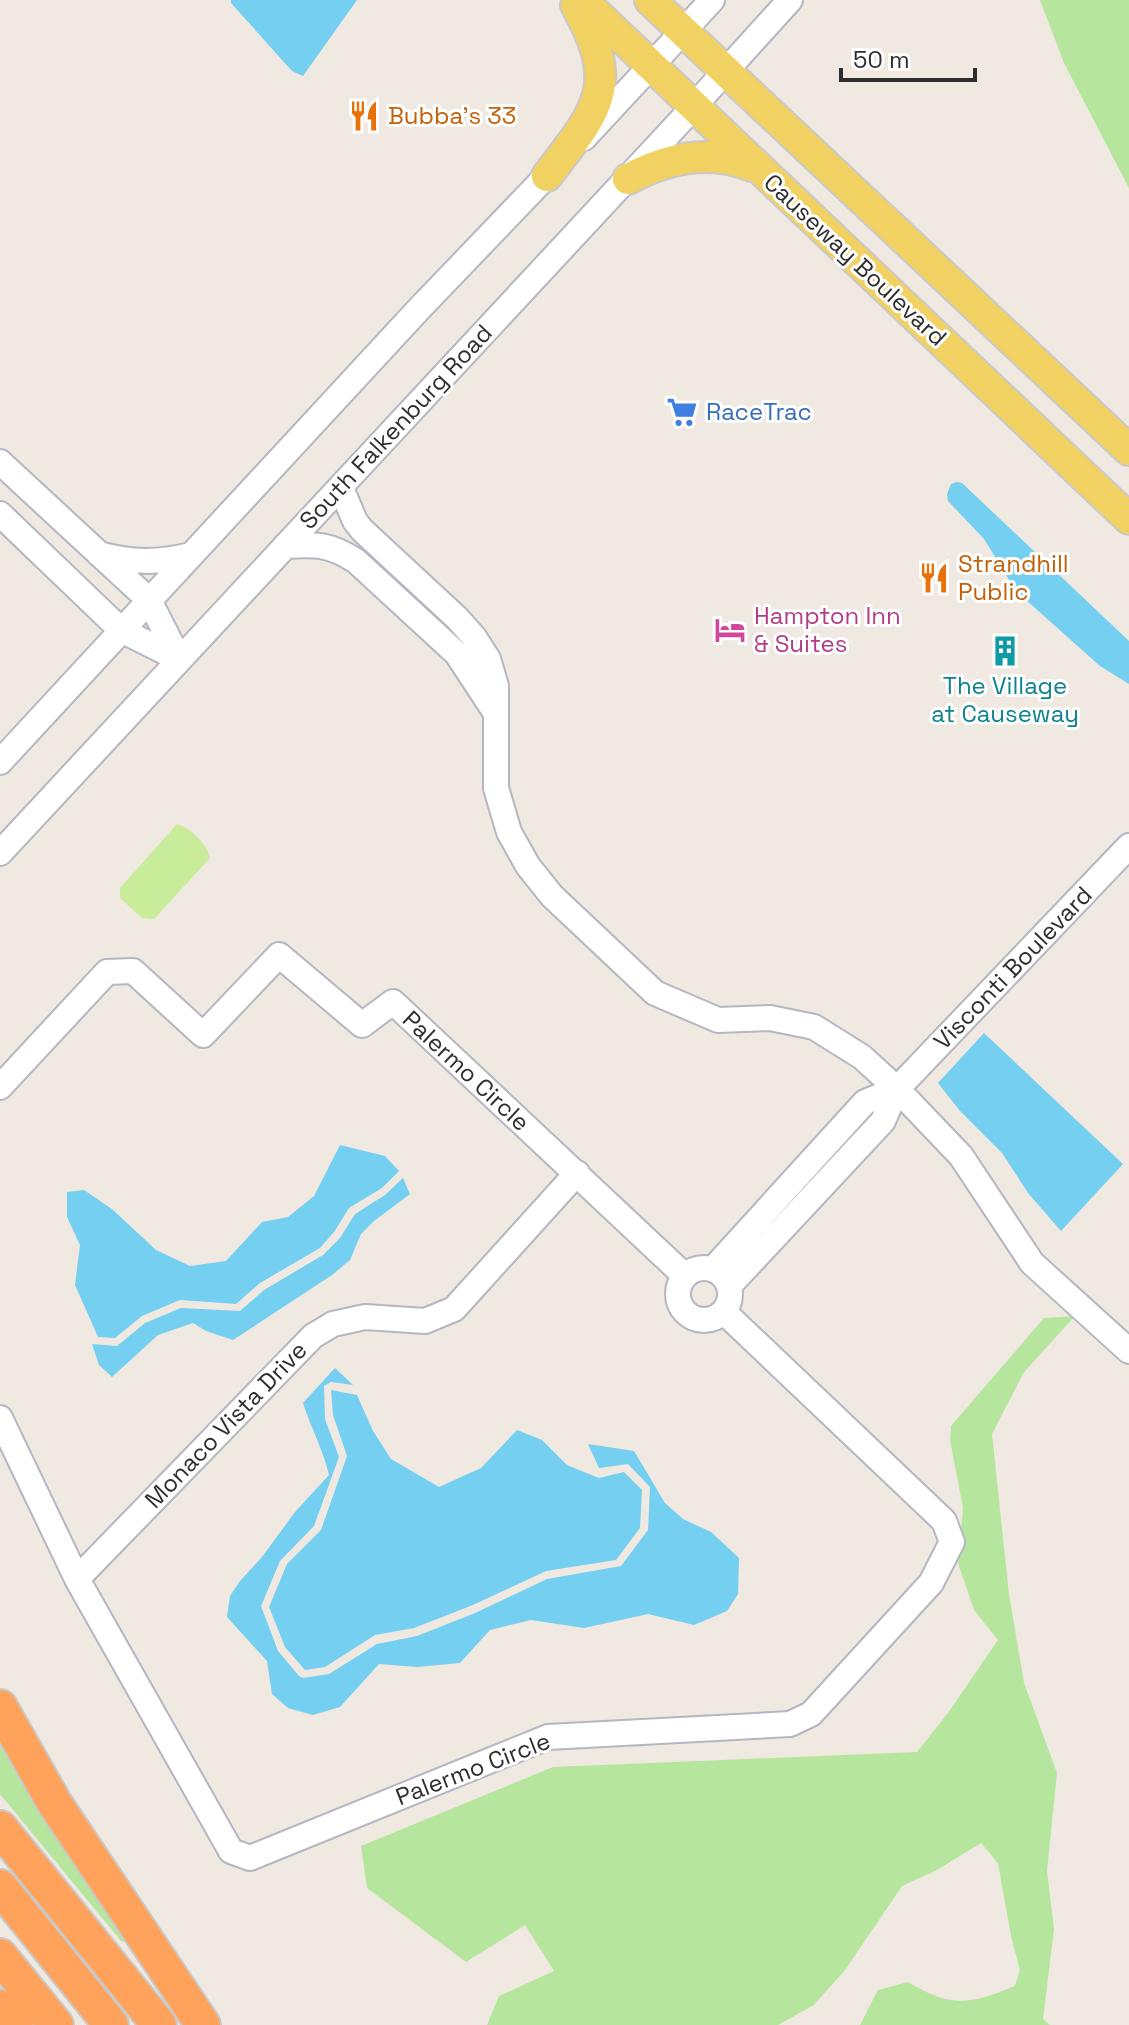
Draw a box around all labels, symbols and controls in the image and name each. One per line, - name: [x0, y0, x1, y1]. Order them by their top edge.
- scale bar: [841, 32, 975, 82]
- text: 50 m: [853, 44, 910, 75]
- restaurant icon: Bubba's 33: [347, 99, 381, 133]
- place label: Bubba's 33: [388, 100, 516, 131]
- street label: Causeway Boulevard: [757, 167, 953, 352]
- street label: South Falkenburg Road: [293, 318, 499, 536]
- supermarket icon: RaceTrac: [665, 395, 699, 429]
- place label: RaceTrac: [706, 396, 812, 427]
- place label: Strandhill Public: [958, 548, 1069, 607]
- restaurant icon: Strandhill Public: [917, 561, 951, 595]
- place label: Hampton Inn & Suites: [754, 600, 901, 659]
- hotel icon: Hampton Inn & Suites: [713, 613, 747, 647]
- building icon: The Village at Causeway: [988, 634, 1022, 668]
- place label: The Village at Causeway: [931, 670, 1079, 729]
- street label: Visconti Boulevard: [927, 879, 1099, 1056]
- street label: Palermo Circle: [396, 1004, 537, 1138]
- street label: Monaco Vista Drive: [138, 1335, 313, 1515]
- street label: Palermo Circle: [391, 1725, 554, 1812]

